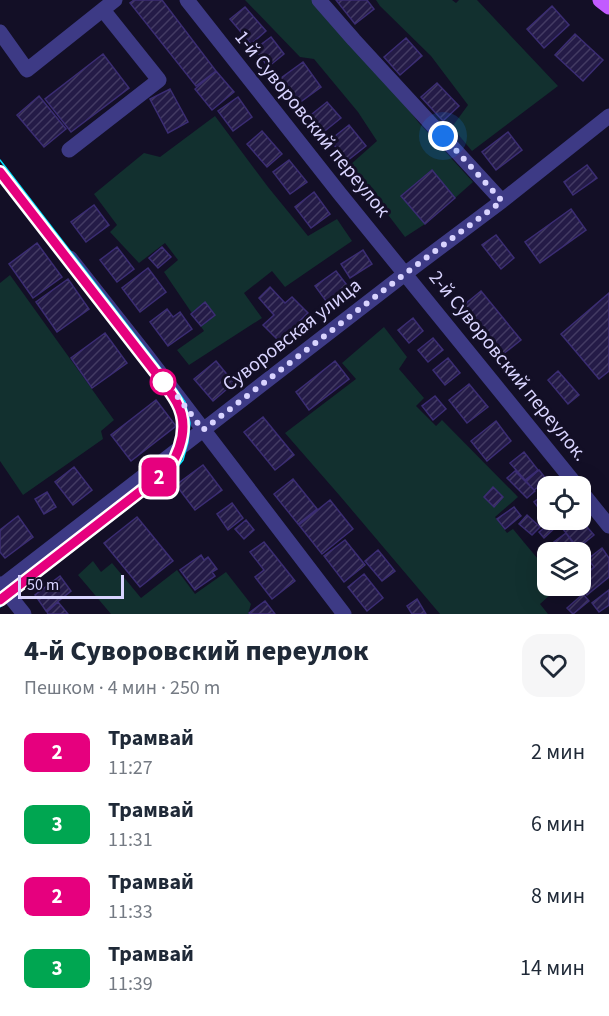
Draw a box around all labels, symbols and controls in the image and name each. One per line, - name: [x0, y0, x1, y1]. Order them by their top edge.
- street label: 1-й Суворовский переулок: [228, 25, 396, 224]
- your location: [428, 121, 458, 151]
- street label: 2-й Суворовский переулок.: [422, 265, 594, 467]
- street label: Суворовская улица: [217, 272, 367, 398]
- unlabelled marker: [150, 369, 176, 395]
- line badge: 2: [140, 458, 178, 496]
- text: 2: [153, 462, 165, 492]
- map controls: [537, 476, 591, 596]
- button: locate: [537, 476, 591, 530]
- button: layers: [537, 542, 591, 596]
- scale bar: [18, 572, 124, 600]
- text: 50 m: [27, 574, 59, 596]
- text: 4-й Суворовский переулок: [24, 631, 369, 671]
- button: heart: [522, 634, 585, 697]
- text: Пешком · 4 мин · 250 m: [24, 674, 220, 702]
- text: Трамвай: [108, 722, 194, 754]
- text: 2 мин: [531, 736, 585, 768]
- text: 2: [51, 737, 63, 767]
- text: 11:27: [108, 754, 153, 782]
- text: Трамвай: [108, 794, 194, 826]
- text: 6 мин: [531, 808, 585, 840]
- text: 3: [51, 809, 63, 839]
- text: 11:31: [108, 826, 153, 854]
- text: Трамвай: [108, 866, 194, 898]
- text: 8 мин: [531, 880, 585, 912]
- text: 2: [51, 881, 63, 911]
- text: 11:33: [108, 898, 153, 926]
- text: Трамвай: [108, 938, 194, 970]
- text: 14 мин: [520, 952, 585, 984]
- text: 3: [51, 953, 63, 983]
- text: 11:39: [108, 970, 153, 998]

